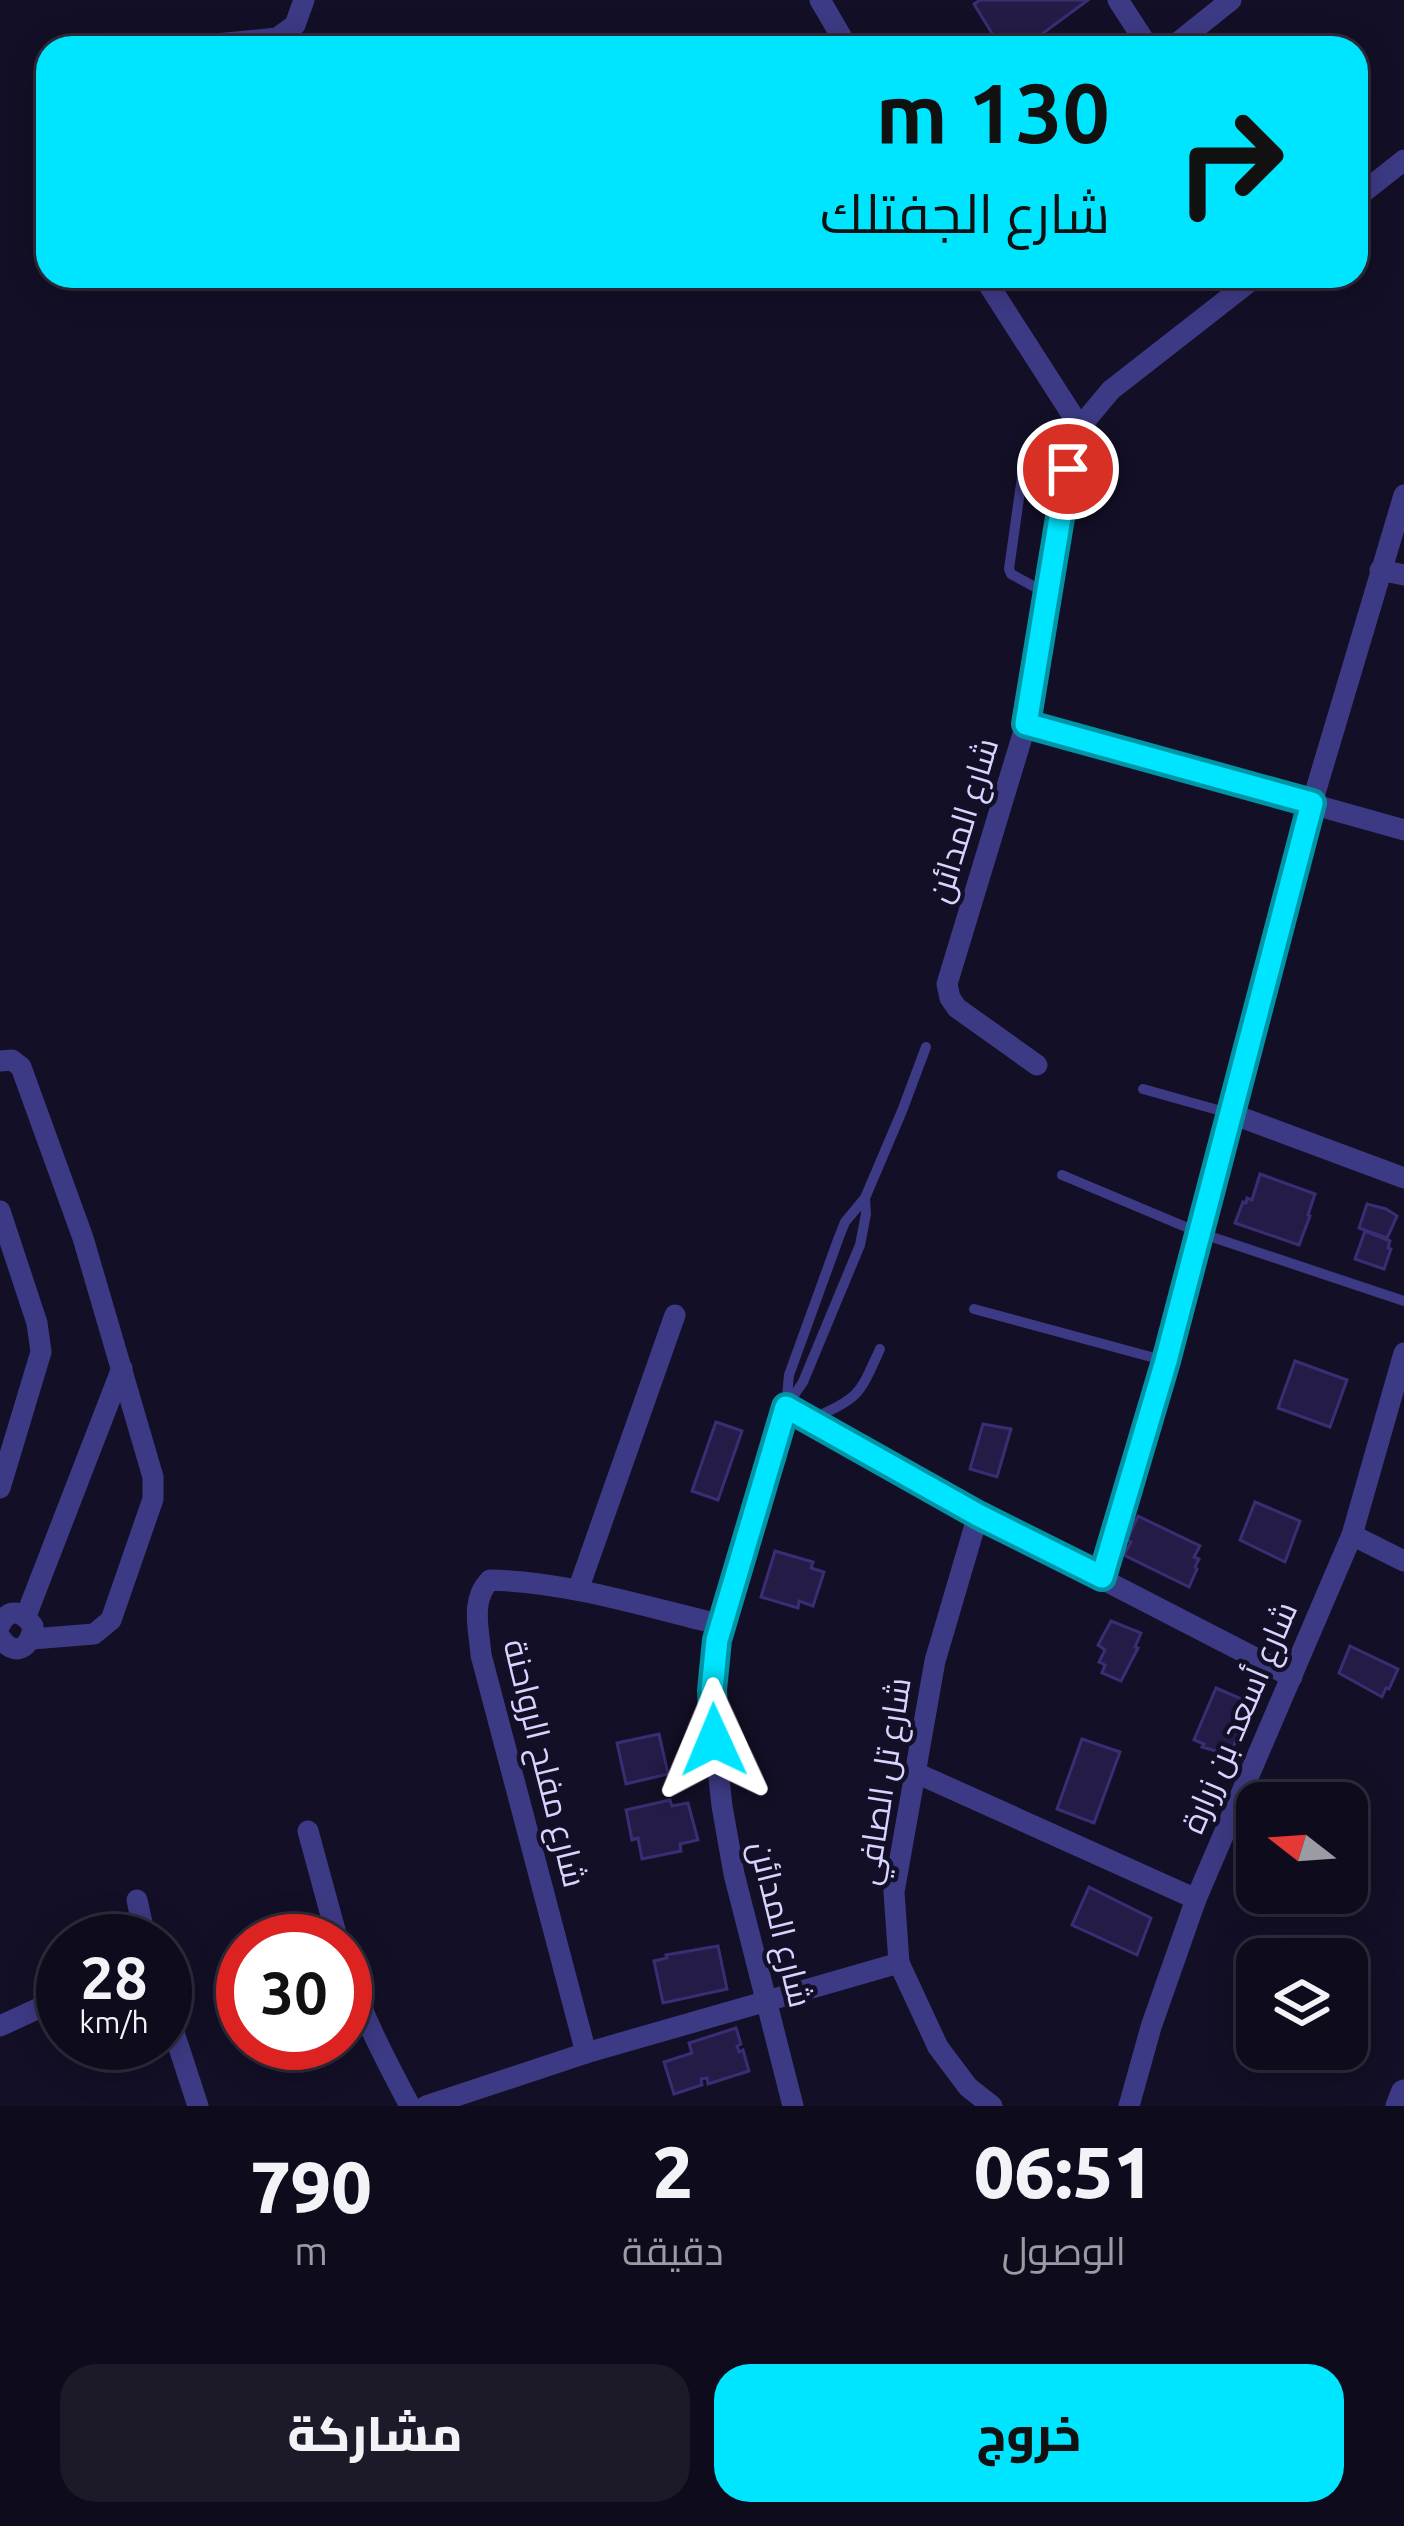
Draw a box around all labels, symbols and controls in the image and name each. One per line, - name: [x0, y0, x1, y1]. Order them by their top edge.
- text: 130 m: [876, 65, 1110, 159]
- icon: right: [1152, 84, 1308, 240]
- text: شارع الجفتلك: [820, 183, 1110, 243]
- pin: [1017, 418, 1119, 520]
- icon: arrive: [1035, 436, 1101, 502]
- street label: شارع المدائن: [919, 733, 1009, 908]
- street label: شارع أسعد بن زرارة: [1172, 1595, 1308, 1840]
- street label: شارع مفلح الرواحنة: [492, 1635, 595, 1892]
- street label: شارع تل الصافي: [847, 1675, 925, 1889]
- position arrow: [651, 1677, 777, 1803]
- north arrow: [1236, 1782, 1368, 1914]
- map controls: [1236, 1782, 1368, 2070]
- street label: شارع المدائن: [739, 1837, 821, 2012]
- speed limit sign: 30: [216, 1914, 372, 2070]
- button: layers: [1236, 1938, 1368, 2070]
- text: 28: [80, 1943, 148, 2010]
- text: km/h: [79, 2005, 149, 2039]
- text: 2: [653, 2131, 693, 2212]
- text: 06:51: [974, 2131, 1154, 2212]
- text: 790: [250, 2146, 372, 2227]
- text: m: [294, 2229, 328, 2272]
- text: دقيقة: [622, 2229, 724, 2272]
- text: الوصول: [1002, 2229, 1126, 2272]
- button: مشاركة: [60, 2364, 690, 2502]
- button: خروج: [714, 2364, 1344, 2502]

